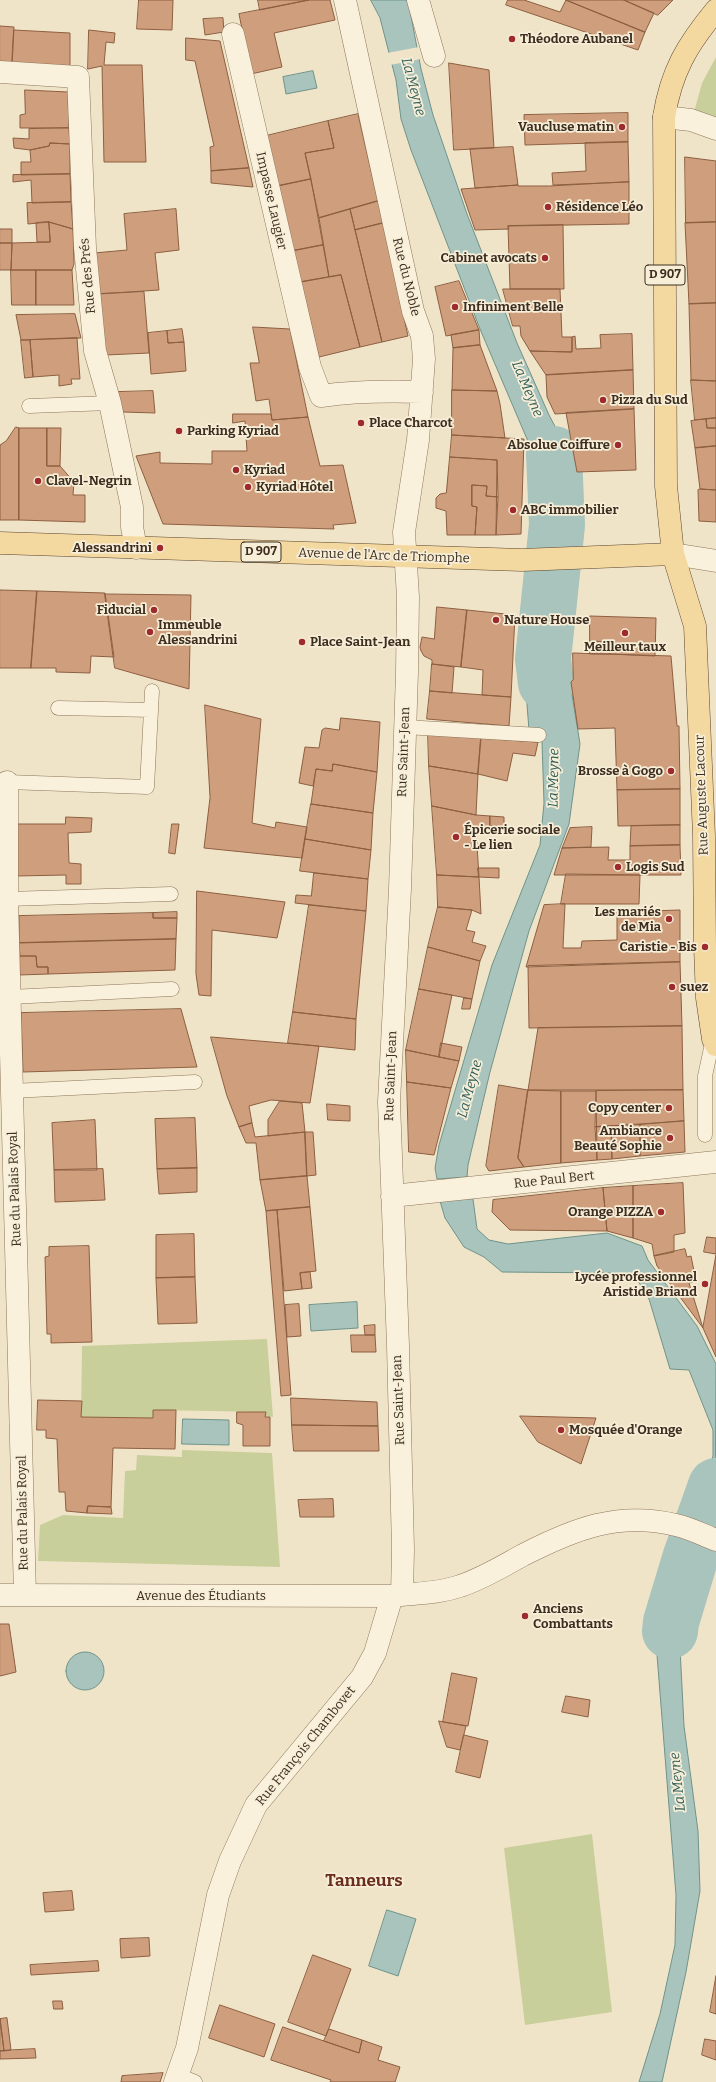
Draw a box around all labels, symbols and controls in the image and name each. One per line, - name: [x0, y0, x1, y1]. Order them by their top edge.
- place label: Théodore Aubanel: [520, 31, 633, 47]
- marker: Théodore Aubanel: [507, 34, 517, 44]
- water label: La Meyne: [397, 56, 429, 118]
- place label: Vaucluse matin: [518, 119, 614, 135]
- marker: Vaucluse matin: [617, 122, 627, 132]
- street label: Impasse Laugier: [252, 151, 290, 251]
- place label: Résidence Léo: [556, 199, 643, 215]
- marker: Résidence Léo: [543, 202, 553, 212]
- street label: Rue du Noble: [389, 236, 423, 318]
- street label: Rue des Prés: [77, 237, 99, 315]
- place label: Cabinet avocats: [440, 250, 537, 266]
- marker: Cabinet avocats: [540, 253, 550, 263]
- road number: D 907: [645, 265, 685, 285]
- place label: Infiniment Belle: [463, 299, 564, 315]
- marker: Infiniment Belle: [450, 302, 460, 312]
- water label: La Meyne: [508, 358, 546, 420]
- place label: Pizza du Sud: [611, 392, 688, 408]
- marker: Pizza du Sud: [598, 395, 608, 405]
- place label: Place Charcot: [369, 415, 453, 431]
- marker: Place Charcot: [356, 418, 366, 428]
- place label: Parking Kyriad: [187, 423, 279, 439]
- marker: Parking Kyriad: [174, 426, 184, 436]
- place label: Absolue Coiffure: [507, 437, 610, 453]
- marker: Absolue Coiffure: [613, 440, 623, 450]
- place label: Kyriad: [244, 462, 285, 478]
- marker: Kyriad: [231, 465, 241, 475]
- place label: Clavel-Negrin: [46, 473, 132, 489]
- marker: Clavel-Negrin: [33, 476, 43, 486]
- place label: Kyriad Hôtel: [256, 479, 333, 495]
- marker: Kyriad Hôtel: [243, 482, 253, 492]
- place label: ABC immobilier: [521, 502, 618, 518]
- marker: ABC immobilier: [508, 505, 518, 515]
- place label: Alessandrini: [73, 540, 152, 556]
- road number: D 907: [241, 542, 281, 562]
- marker: Alessandrini: [155, 543, 165, 553]
- street label: Avenue de l'Arc de Triomphe: [298, 545, 470, 567]
- place label: Fiducial: [97, 602, 146, 618]
- marker: Fiducial: [149, 605, 159, 615]
- place label: Nature House: [504, 612, 589, 628]
- marker: Nature House: [491, 615, 501, 625]
- place label: Immeuble Alessandrini: [158, 617, 237, 648]
- marker: Immeuble Alessandrini: [145, 627, 155, 637]
- marker: Meilleur taux: [620, 628, 630, 638]
- place label: Place Saint-Jean: [310, 634, 410, 650]
- marker: Place Saint-Jean: [297, 637, 307, 647]
- place label: Meilleur taux: [584, 639, 666, 655]
- street label: Rue Saint-Jean: [395, 707, 413, 797]
- street label: Rue Auguste Lacour: [692, 734, 712, 856]
- water label: La Meyne: [545, 748, 563, 808]
- place label: Brosse à Gogo: [578, 763, 663, 779]
- marker: Brosse à Gogo: [666, 766, 676, 776]
- place label: Épicerie sociale - Le lien: [464, 822, 560, 853]
- marker: Épicerie sociale - Le lien: [451, 832, 461, 842]
- place label: Logis Sud: [626, 859, 685, 875]
- marker: Logis Sud: [613, 862, 623, 872]
- place label: Les mariés de Mia: [595, 904, 661, 935]
- marker: Les mariés de Mia: [664, 914, 674, 924]
- place label: Caristie - Bis: [620, 939, 697, 955]
- marker: Caristie - Bis: [700, 942, 710, 952]
- place label: suez: [680, 979, 708, 995]
- marker: suez: [667, 982, 677, 992]
- street label: Rue Saint-Jean: [382, 1031, 400, 1121]
- water label: La Meyne: [454, 1058, 486, 1120]
- place label: Copy center: [588, 1100, 661, 1116]
- marker: Copy center: [664, 1103, 674, 1113]
- place label: Ambiance Beauté Sophie: [574, 1123, 662, 1154]
- street label: Rue du Palais Royal: [5, 1131, 25, 1247]
- marker: Ambiance Beauté Sophie: [665, 1133, 675, 1143]
- street label: Rue Paul Bert: [513, 1168, 595, 1192]
- place label: Orange PIZZA: [568, 1204, 653, 1220]
- marker: Orange PIZZA: [656, 1207, 666, 1217]
- place label: Lycée professionnel Aristide Briand: [575, 1269, 697, 1300]
- marker: Lycée professionnel Aristide Briand: [700, 1279, 710, 1289]
- street label: Rue Saint-Jean: [390, 1355, 408, 1445]
- place label: Mosquée d'Orange: [569, 1422, 682, 1438]
- marker: Mosquée d'Orange: [556, 1425, 566, 1435]
- street label: Rue du Palais Royal: [14, 1455, 32, 1571]
- street label: Avenue des Étudiants: [136, 1588, 266, 1604]
- place label: Anciens Combattants: [533, 1601, 613, 1632]
- marker: Anciens Combattants: [520, 1611, 530, 1621]
- street label: Rue François Chambovet: [253, 1683, 359, 1809]
- water label: La Meyne: [667, 1752, 689, 1812]
- district label: Tanneurs: [325, 1871, 403, 1891]

